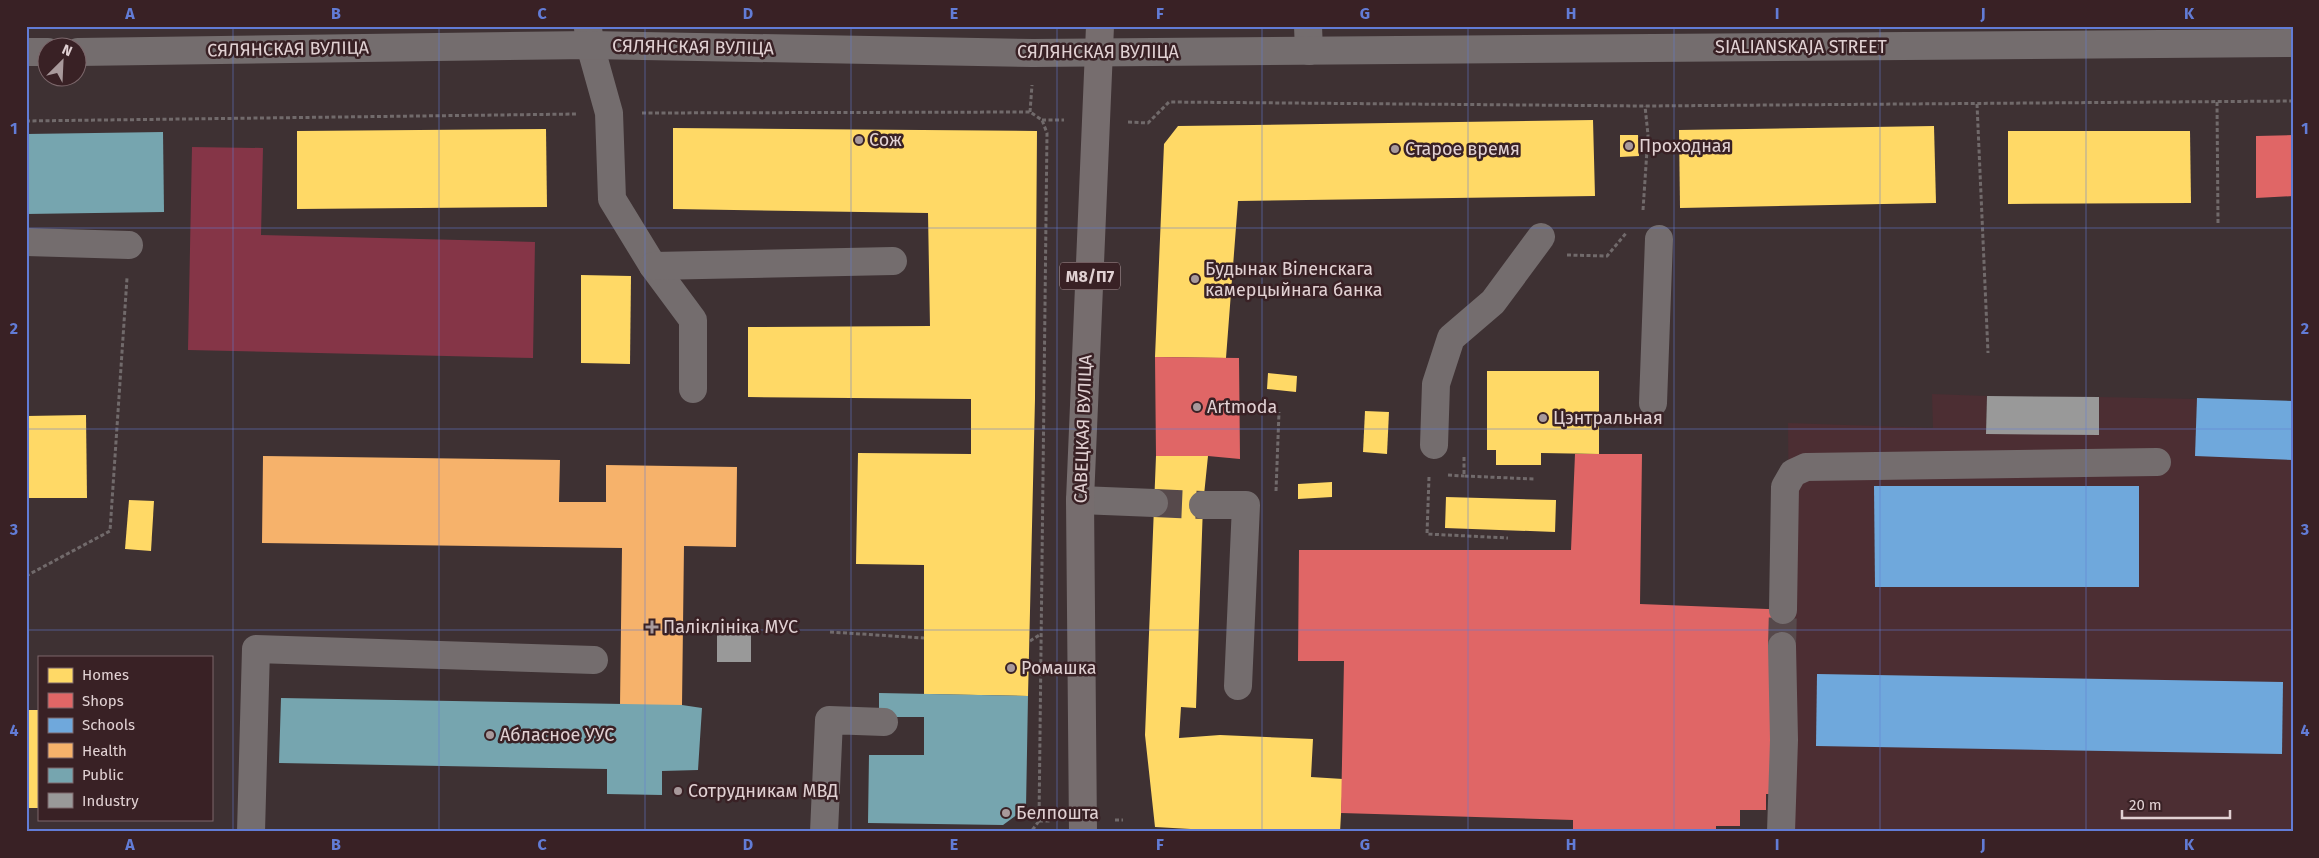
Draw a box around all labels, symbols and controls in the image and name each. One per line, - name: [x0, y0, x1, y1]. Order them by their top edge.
- text: A: [124, 4, 135, 23]
- text: B: [331, 4, 341, 23]
- text: C: [537, 4, 547, 23]
- text: D: [743, 4, 753, 23]
- text: E: [950, 4, 958, 23]
- text: F: [1156, 4, 1164, 23]
- text: G: [1360, 4, 1370, 23]
- text: H: [1566, 4, 1576, 23]
- text: I: [1775, 4, 1779, 23]
- text: J: [1979, 4, 1986, 23]
- text: K: [2184, 4, 2195, 23]
- street label: СЯЛЯНСКАЯ ВУЛІЦА: [612, 35, 775, 59]
- street label: SIALIANSKAJA STREET: [1715, 36, 1888, 58]
- street label: СЯЛЯНСКАЯ ВУЛІЦА: [207, 37, 370, 61]
- north arrow: [38, 38, 88, 88]
- text: N: [59, 41, 75, 60]
- street label: СЯЛЯНСКАЯ ВУЛІЦА: [1017, 41, 1180, 63]
- text: 1: [10, 119, 18, 138]
- text: 1: [2301, 119, 2309, 138]
- place label: Сож: [869, 129, 902, 151]
- marker: Сож: [853, 134, 865, 146]
- place label: Проходная: [1639, 135, 1732, 157]
- place label: Старое время: [1405, 138, 1520, 160]
- marker: Проходная: [1623, 140, 1635, 152]
- marker: Старое время: [1389, 143, 1401, 155]
- place label: Будынак Віленскага камерцыйнага банка: [1205, 258, 1383, 301]
- road number: М8/П7: [1060, 262, 1120, 290]
- marker: Будынак Віленскага камерцыйнага банка: [1189, 273, 1201, 285]
- text: 2: [10, 319, 18, 338]
- text: 2: [2301, 319, 2309, 338]
- street label: САВЕЦКАЯ ВУЛІЦА: [1069, 354, 1097, 504]
- place label: Artmoda: [1207, 396, 1277, 418]
- marker: Artmoda: [1191, 401, 1203, 413]
- place label: Цэнтральная: [1553, 407, 1663, 429]
- marker: Цэнтральная: [1537, 412, 1549, 424]
- text: 3: [9, 520, 18, 539]
- text: 3: [2300, 520, 2309, 539]
- place label: Паліклініка МУС: [663, 616, 798, 638]
- marker: Паліклініка МУС: [645, 620, 659, 634]
- legend: [38, 656, 212, 820]
- place label: Ромашка: [1021, 657, 1097, 679]
- marker: Ромашка: [1005, 662, 1017, 674]
- text: Homes: [82, 666, 129, 684]
- text: Shops: [82, 692, 124, 710]
- text: Schools: [82, 716, 135, 734]
- text: 4: [9, 721, 19, 740]
- text: 4: [2300, 721, 2310, 740]
- place label: Абласное УУС: [500, 724, 614, 746]
- marker: Абласное УУС: [484, 729, 496, 741]
- text: Health: [82, 742, 127, 760]
- text: Public: [82, 766, 124, 784]
- place label: Сотрудникам МВД: [688, 780, 838, 802]
- marker: Сотрудникам МВД: [672, 785, 684, 797]
- scale bar: [2122, 788, 2229, 820]
- text: Industry: [82, 792, 139, 810]
- text: 20 m: [2129, 796, 2162, 814]
- place label: Белпошта: [1016, 802, 1099, 824]
- marker: Белпошта: [1000, 807, 1012, 819]
- text: A: [124, 835, 135, 854]
- text: B: [331, 835, 341, 854]
- text: C: [537, 835, 547, 854]
- text: D: [743, 835, 753, 854]
- text: E: [950, 835, 958, 854]
- text: F: [1156, 835, 1164, 854]
- text: G: [1360, 835, 1370, 854]
- text: H: [1566, 835, 1576, 854]
- text: I: [1775, 835, 1779, 854]
- text: J: [1979, 835, 1986, 854]
- text: K: [2184, 835, 2195, 854]

